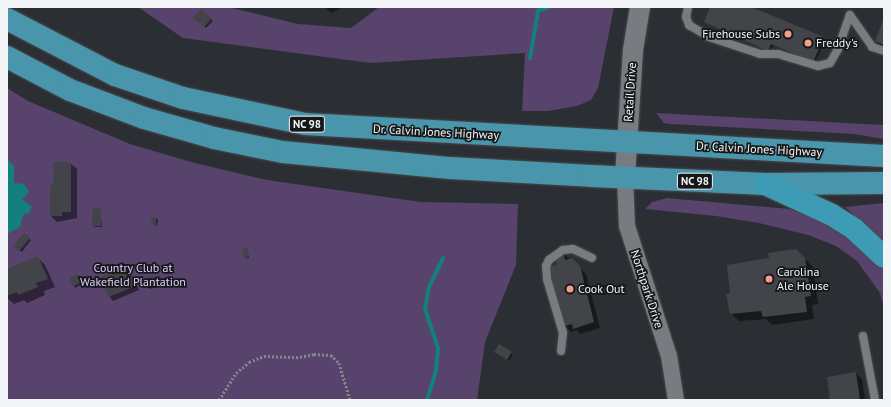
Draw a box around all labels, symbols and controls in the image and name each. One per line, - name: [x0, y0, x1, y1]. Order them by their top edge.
- place label: Firehouse Subs: [702, 27, 780, 41]
- marker: Firehouse Subs: [783, 29, 793, 39]
- place label: Freddy's: [816, 36, 858, 50]
- marker: Freddy's: [803, 38, 813, 48]
- street label: Retail Drive: [621, 62, 639, 122]
- road number: NC 98: [288, 115, 326, 133]
- street label: Dr. Calvin Jones Highway: [372, 121, 500, 143]
- street label: Dr. Calvin Jones Highway: [695, 138, 823, 160]
- road number: NC 98: [676, 172, 714, 190]
- street label: Northpark Drive: [627, 248, 667, 330]
- park label: Country Club at Wakefield Plantation: [80, 261, 186, 289]
- place label: Carolina Ale House: [777, 265, 829, 293]
- marker: Carolina Ale House: [764, 274, 774, 284]
- place label: Cook Out: [578, 282, 625, 296]
- marker: Cook Out: [565, 284, 575, 294]

